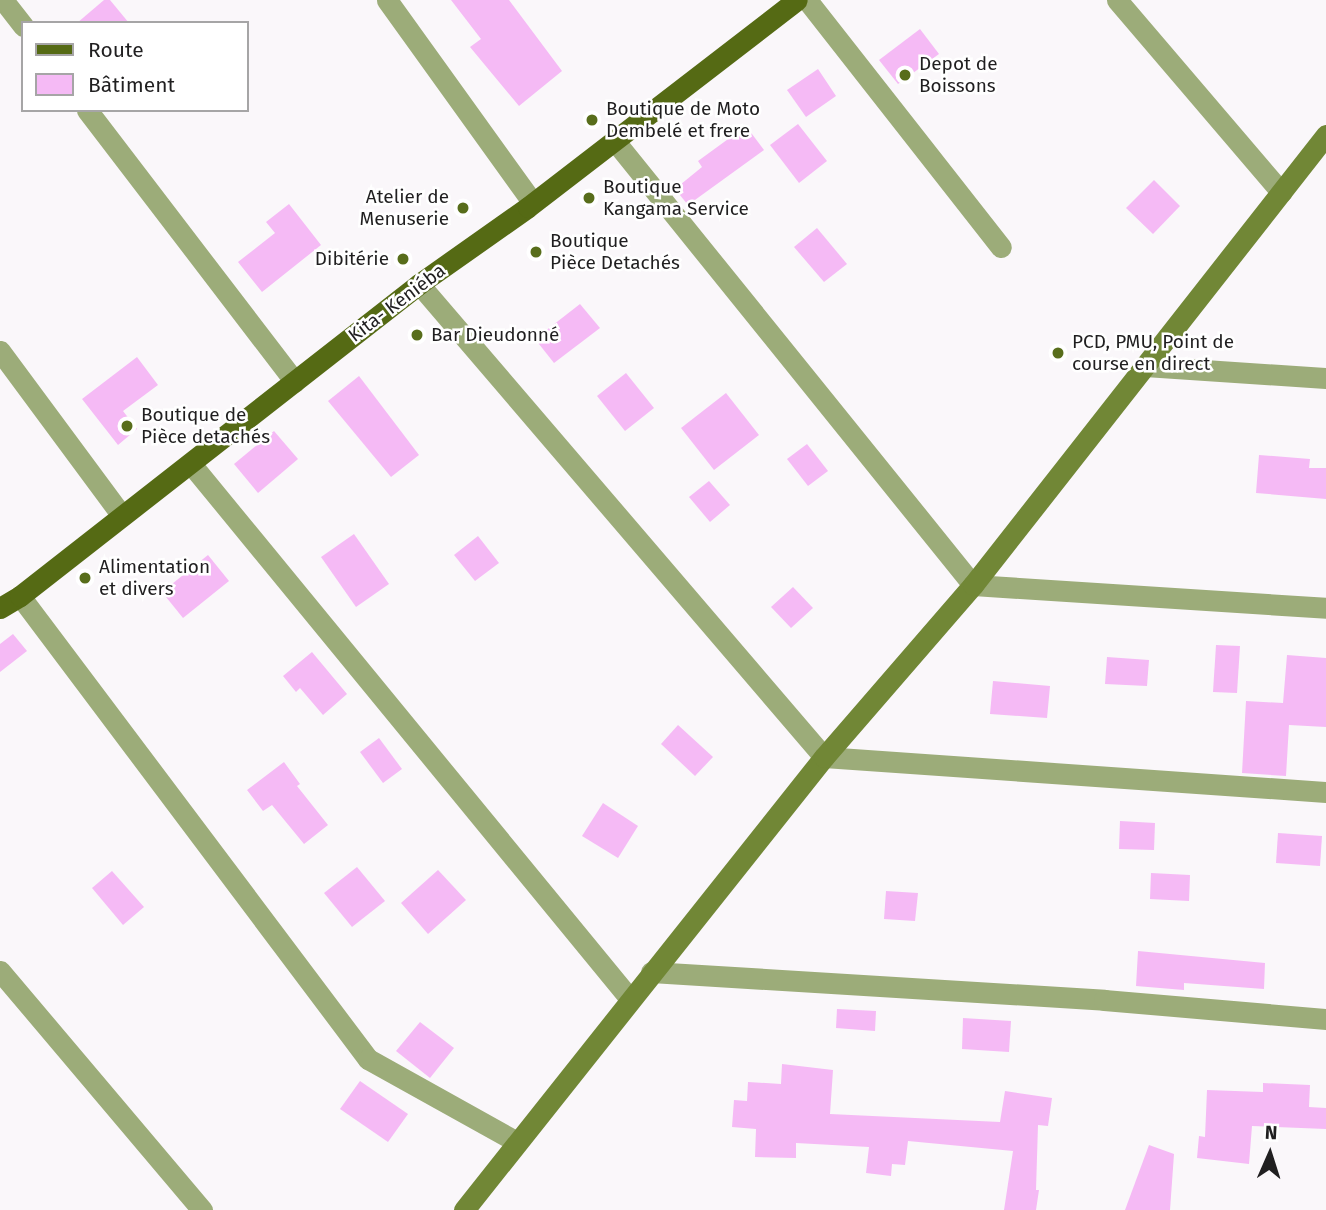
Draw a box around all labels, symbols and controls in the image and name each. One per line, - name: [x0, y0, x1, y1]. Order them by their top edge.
- legend: [21, 21, 248, 112]
- text: Route: [88, 37, 144, 63]
- place label: Depot de Boissons: [919, 53, 998, 97]
- marker: Depot de Boissons: [897, 67, 913, 83]
- text: Bâtiment: [88, 72, 175, 98]
- place label: Boutique de Moto Dembelé et frere: [606, 98, 760, 142]
- marker: Boutique de Moto Dembelé et frere: [584, 112, 600, 128]
- place label: Boutique Kangama Service: [603, 176, 749, 220]
- place label: Atelier de Menuserie: [359, 186, 449, 230]
- marker: Boutique Kangama Service: [581, 190, 597, 206]
- marker: Atelier de Menuserie: [455, 200, 471, 216]
- place label: Boutique Pièce Detachés: [550, 230, 680, 274]
- marker: Boutique Pièce Detachés: [528, 244, 544, 260]
- place label: Dibitérie: [315, 248, 389, 270]
- marker: Dibitérie: [395, 251, 411, 267]
- street label: Kita- Keniéba: [344, 259, 450, 347]
- place label: Bar Dieudonné: [431, 324, 559, 346]
- marker: Bar Dieudonné: [409, 327, 425, 343]
- place label: PCD, PMU, Point de course en direct: [1072, 331, 1234, 375]
- marker: PCD, PMU, Point de course en direct: [1050, 345, 1066, 361]
- place label: Boutique de Pièce detachés: [141, 404, 270, 448]
- marker: Boutique de Pièce detachés: [119, 418, 135, 434]
- place label: Alimentation et divers: [99, 556, 210, 600]
- marker: Alimentation et divers: [77, 570, 93, 586]
- north arrow: [1235, 1119, 1305, 1189]
- text: N: [1264, 1121, 1278, 1144]

